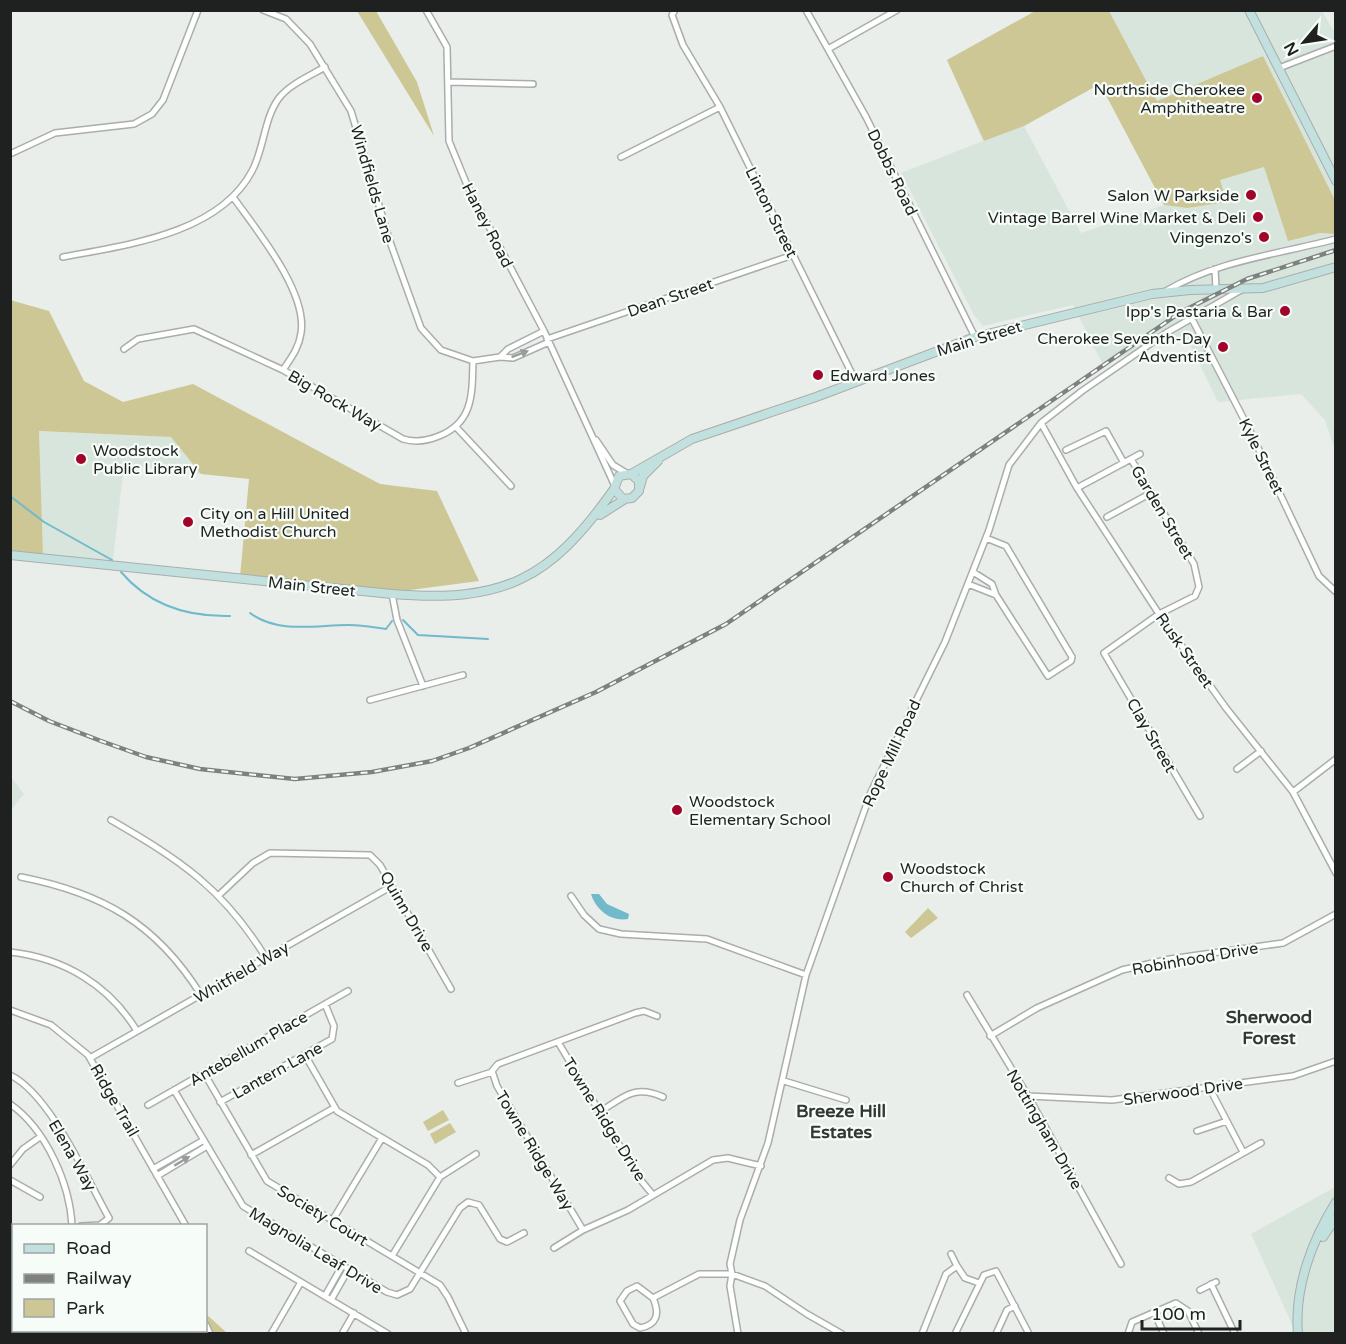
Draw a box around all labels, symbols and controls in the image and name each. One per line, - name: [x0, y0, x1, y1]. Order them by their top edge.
- north arrow: [1274, 12, 1334, 72]
- text: N: [1280, 38, 1304, 59]
- place label: Northside Cherokee Amphitheatre: [1093, 80, 1245, 118]
- marker: Northside Cherokee Amphitheatre: [1250, 91, 1264, 105]
- street label: Windfields Lane: [346, 123, 398, 246]
- street label: Dobbs Road: [863, 126, 922, 219]
- street label: Linton Street: [741, 164, 802, 261]
- street label: Haney Road: [457, 180, 517, 271]
- place label: Salon W Parkside: [1107, 186, 1239, 206]
- marker: Salon W Parkside: [1244, 188, 1258, 202]
- place label: Vintage Barrel Wine Market & Deli: [988, 208, 1246, 228]
- marker: Vintage Barrel Wine Market & Deli: [1251, 210, 1265, 224]
- place label: Vingenzo's: [1170, 228, 1252, 248]
- marker: Vingenzo's: [1257, 230, 1271, 244]
- street label: Dean Street: [625, 274, 716, 322]
- place label: Ipp's Pastaria & Bar: [1126, 302, 1274, 322]
- marker: Ipp's Pastaria & Bar: [1278, 304, 1292, 318]
- street label: Main Street: [934, 317, 1024, 361]
- place label: Cherokee Seventh-Day Adventist: [1037, 329, 1211, 367]
- marker: Cherokee Seventh-Day Adventist: [1216, 340, 1230, 354]
- one-way arrow: [512, 349, 530, 359]
- street label: Big Rock Way: [284, 366, 385, 436]
- place label: Edward Jones: [830, 366, 935, 386]
- marker: Edward Jones: [811, 368, 825, 382]
- street label: Kyle Street: [1234, 415, 1288, 498]
- place label: Woodstock Public Library: [93, 441, 198, 479]
- marker: Woodstock Public Library: [74, 452, 88, 466]
- street label: Garden Street: [1126, 462, 1198, 563]
- place label: City on a Hill United Methodist Church: [200, 504, 349, 542]
- marker: City on a Hill United Methodist Church: [181, 515, 195, 529]
- street label: Main Street: [267, 572, 357, 602]
- street label: Rusk Street: [1151, 609, 1217, 692]
- street label: Clay Street: [1122, 695, 1180, 776]
- street label: Rope Mill Road: [858, 697, 925, 810]
- place label: Woodstock Elementary School: [689, 792, 831, 830]
- marker: Woodstock Elementary School: [670, 803, 684, 817]
- place label: Woodstock Church of Christ: [900, 859, 1024, 897]
- street label: Quinn Drive: [375, 868, 437, 955]
- marker: Woodstock Church of Christ: [881, 870, 895, 884]
- street label: Whitfield Way: [190, 937, 293, 1008]
- street label: Robinhood Drive: [1131, 938, 1260, 980]
- district label: Sherwood Forest: [1226, 1006, 1312, 1049]
- street label: Antebellum Place: [186, 1007, 311, 1091]
- street label: Lantern Lane: [229, 1038, 326, 1104]
- street label: Towne Ridge Drive: [558, 1054, 650, 1185]
- street label: Ridge Trail: [85, 1061, 143, 1140]
- street label: Nottingham Drive: [1002, 1066, 1087, 1193]
- street label: Sherwood Drive: [1122, 1074, 1244, 1110]
- street label: Towne Ridge Way: [491, 1087, 578, 1214]
- district label: Breeze Hill Estates: [796, 1100, 886, 1143]
- street label: Elena Way: [44, 1116, 101, 1195]
- one-way arrow: [174, 1156, 190, 1167]
- street label: Society Court: [273, 1181, 372, 1251]
- street label: Magnolia Leaf Drive: [245, 1203, 386, 1299]
- legend: [12, 1224, 207, 1332]
- text: Road: [66, 1237, 111, 1259]
- text: Railway: [66, 1267, 132, 1289]
- scale bar: [1142, 1293, 1240, 1331]
- text: Park: [66, 1297, 105, 1319]
- text: 100 m: [1151, 1303, 1206, 1325]

